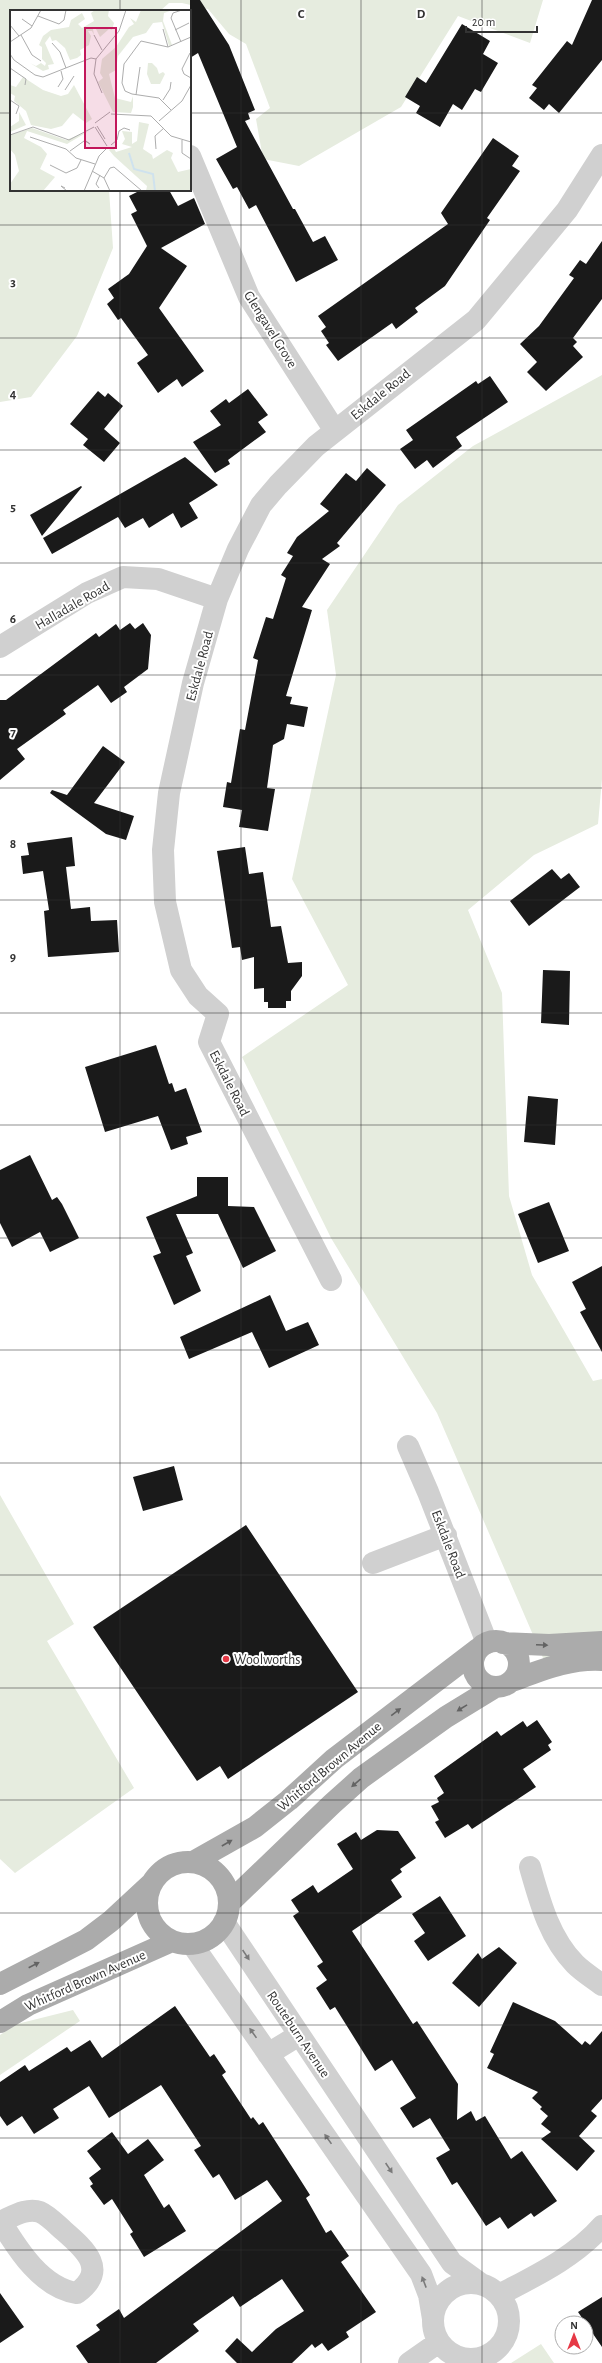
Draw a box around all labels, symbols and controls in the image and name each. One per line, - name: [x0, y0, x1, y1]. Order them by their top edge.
- text: C: [298, 8, 305, 21]
- text: D: [417, 8, 426, 21]
- scale bar: [466, 8, 537, 34]
- inset map: [10, 10, 191, 191]
- text: 20 m: [472, 16, 495, 28]
- text: 3: [10, 276, 16, 289]
- street label: Glengavel Grove: [241, 289, 299, 370]
- street label: Eskdale Road: [348, 367, 413, 423]
- text: 4: [10, 388, 17, 401]
- text: 5: [10, 501, 16, 514]
- street label: Halladale Road: [33, 579, 112, 633]
- text: 6: [10, 613, 16, 626]
- street label: Eskdale Road: [184, 630, 216, 703]
- text: 7: [10, 726, 16, 739]
- text: 8: [10, 838, 16, 851]
- text: 9: [10, 951, 16, 964]
- street label: Eskdale Road: [207, 1048, 252, 1119]
- street label: Eskdale Road: [429, 1508, 467, 1580]
- one-way arrow: [536, 1641, 548, 1648]
- place label: Woolworths: [234, 1653, 301, 1667]
- marker: Woolworths: [221, 1654, 231, 1664]
- one-way arrow: [457, 1704, 467, 1712]
- one-way arrow: [390, 1707, 401, 1716]
- street label: Whitford Brown Avenue: [275, 1719, 384, 1814]
- one-way arrow: [350, 1779, 361, 1788]
- one-way arrow: [221, 1839, 233, 1846]
- street label: Whitford Brown Avenue: [23, 1948, 148, 2014]
- one-way arrow: [242, 1950, 250, 1960]
- one-way arrow: [28, 1962, 40, 1968]
- street label: Routeburn Avenue: [264, 1989, 332, 2080]
- one-way arrow: [249, 2027, 257, 2038]
- one-way arrow: [324, 2134, 332, 2145]
- one-way arrow: [385, 2162, 393, 2173]
- one-way arrow: [421, 2276, 427, 2287]
- north arrow: [554, 2315, 594, 2355]
- text: N: [570, 2320, 578, 2331]

